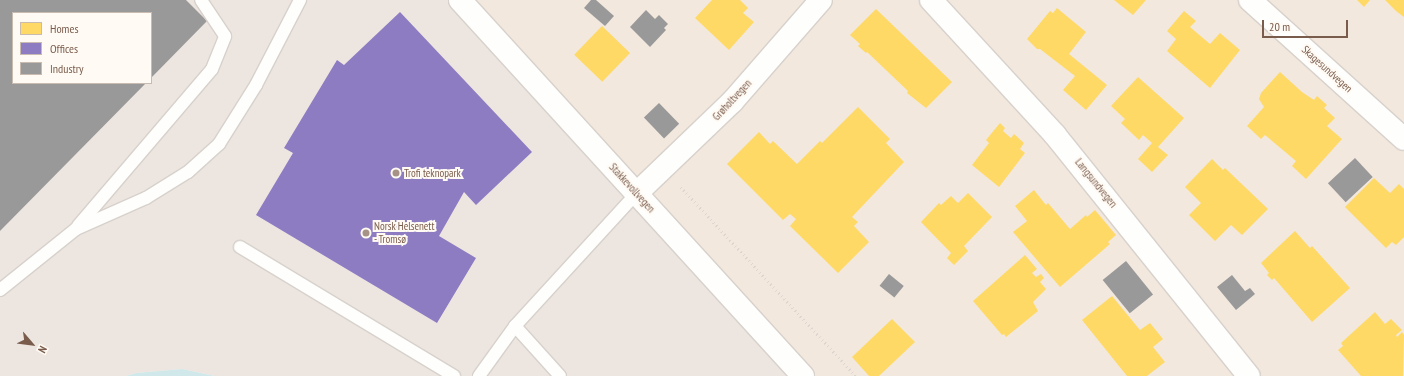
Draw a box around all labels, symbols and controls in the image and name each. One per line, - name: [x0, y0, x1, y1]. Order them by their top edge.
- legend: [12, 12, 152, 84]
- scale bar: [1264, 12, 1350, 38]
- text: 20 m: [1269, 19, 1290, 34]
- text: Homes: [50, 21, 78, 36]
- text: Offices: [50, 41, 78, 56]
- street label: Skagesundvegen: [1299, 43, 1355, 95]
- text: Industry: [50, 61, 84, 76]
- street label: Grøholtvegen: [710, 77, 754, 123]
- street label: Langsundvegen: [1072, 156, 1120, 210]
- street label: Stakkevollvegen: [606, 161, 658, 215]
- place label: Trofi teknopark: [404, 166, 461, 180]
- marker: Trofi teknopark: [391, 168, 401, 178]
- place label: Norsk Helsenett - Tromsø: [374, 220, 435, 246]
- marker: Norsk Helsenett - Tromsø: [361, 228, 371, 238]
- north arrow: [12, 324, 52, 364]
- text: N: [35, 344, 50, 356]

